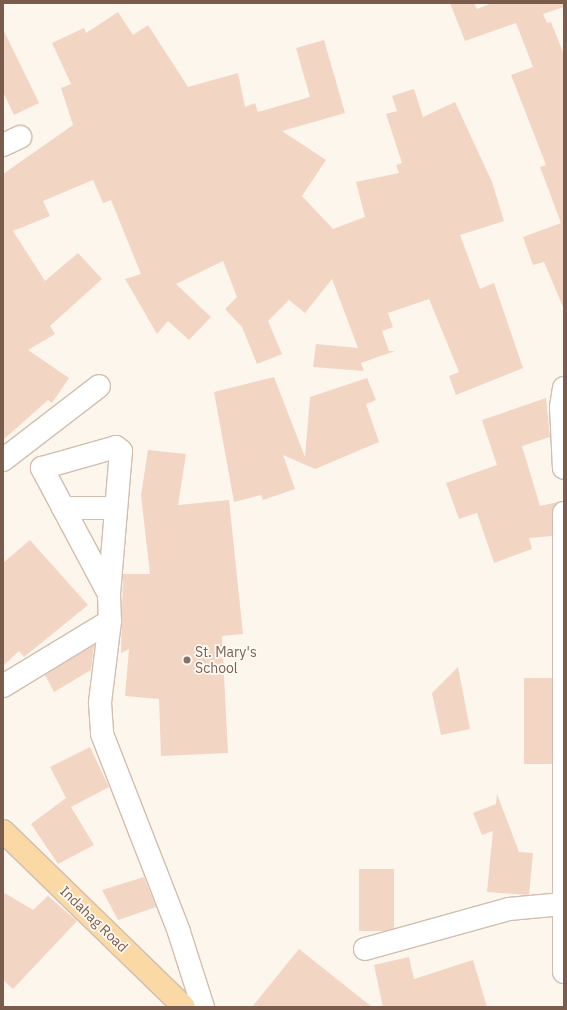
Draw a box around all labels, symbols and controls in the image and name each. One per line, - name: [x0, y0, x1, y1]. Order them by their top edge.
- place label: St. Mary's School: [195, 644, 257, 676]
- marker: St. Mary's School: [182, 655, 192, 665]
- street label: Indahag Road: [57, 883, 131, 955]

